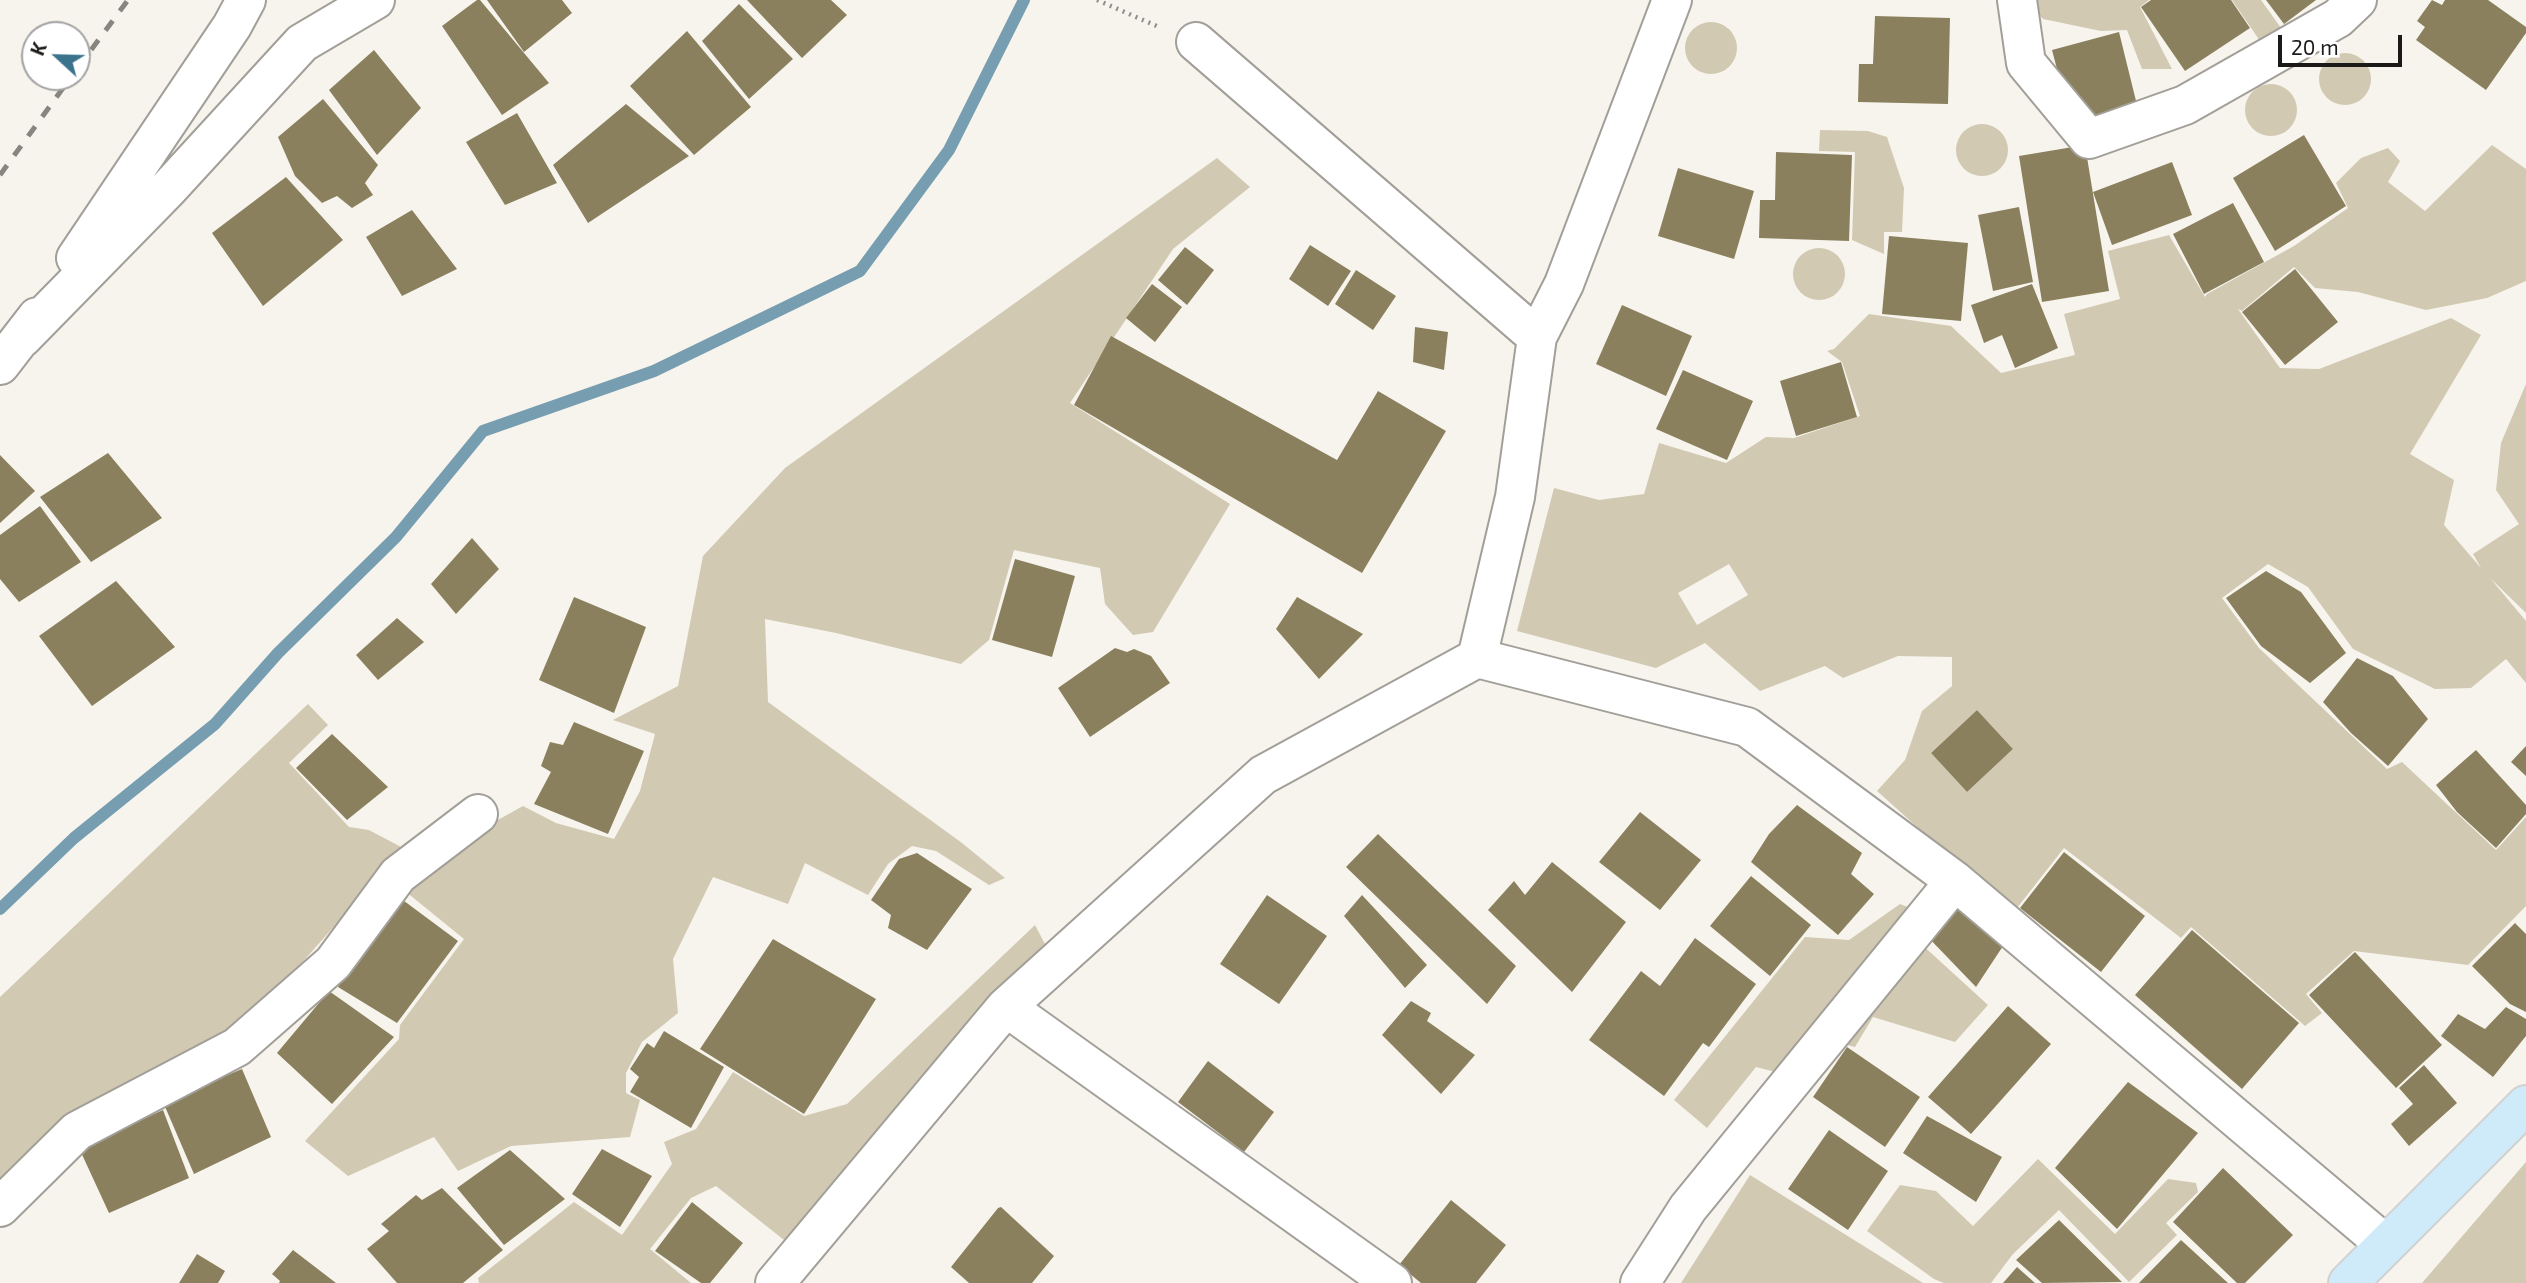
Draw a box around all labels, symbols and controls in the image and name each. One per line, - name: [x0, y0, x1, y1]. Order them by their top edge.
- north arrow: [21, 21, 91, 91]
- scale bar: [2281, 21, 2405, 65]
- text: 20 m: [2291, 34, 2339, 59]
- text: K: [25, 39, 51, 59]

